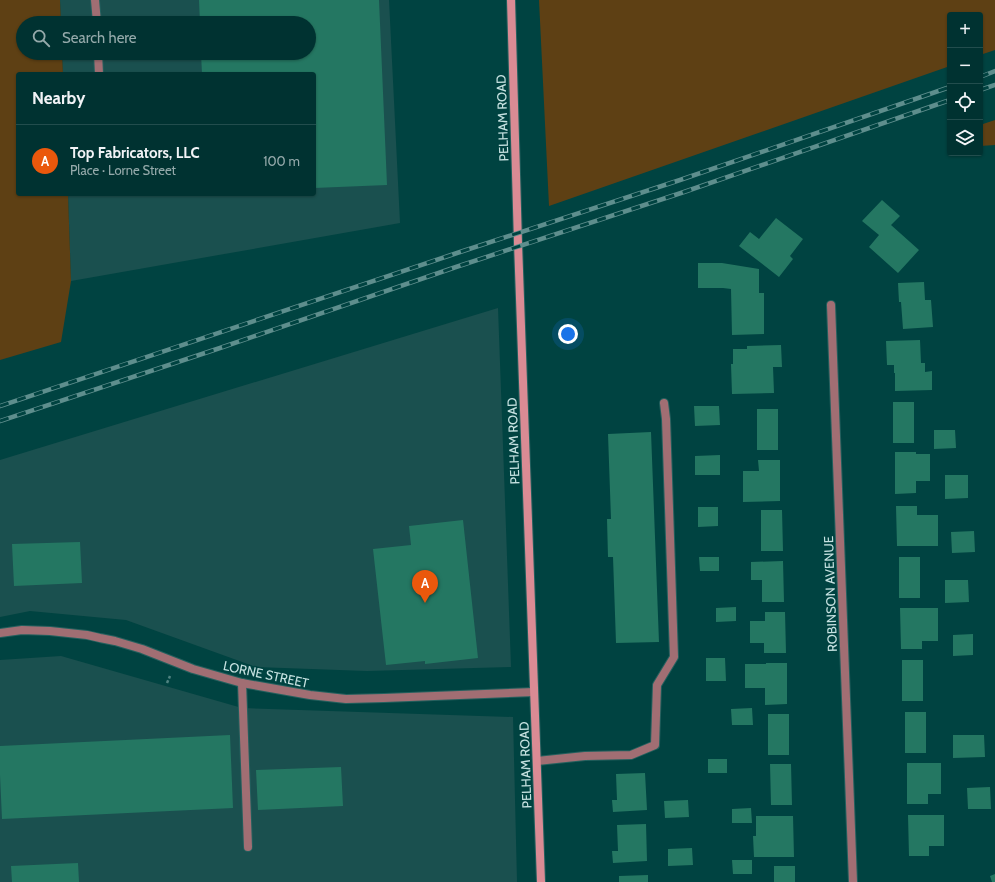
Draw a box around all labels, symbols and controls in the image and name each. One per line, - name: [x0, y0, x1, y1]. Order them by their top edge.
- map controls: [947, 12, 983, 156]
- button: +: [947, 12, 983, 48]
- search box: [16, 16, 316, 60]
- icon: search: [30, 27, 52, 49]
- text: Search here: [62, 29, 137, 47]
- button: −: [947, 48, 983, 84]
- street label: PELHAM ROAD: [492, 74, 512, 162]
- button: locate: [947, 84, 983, 120]
- text: Nearby: [32, 88, 85, 108]
- button: layers: [947, 120, 983, 156]
- text: Top Fabricators, LLC: [70, 144, 200, 162]
- text: A: [41, 153, 49, 169]
- text: 100 m: [263, 153, 300, 169]
- text: Place · Lorne Street: [70, 162, 176, 178]
- your location: [558, 324, 578, 344]
- street label: PELHAM ROAD: [503, 397, 523, 485]
- street label: ROBINSON AVENUE: [820, 536, 840, 652]
- pin: A: [412, 570, 438, 603]
- street label: LORNE STREET: [222, 657, 310, 691]
- street label: PELHAM ROAD: [515, 721, 535, 809]

